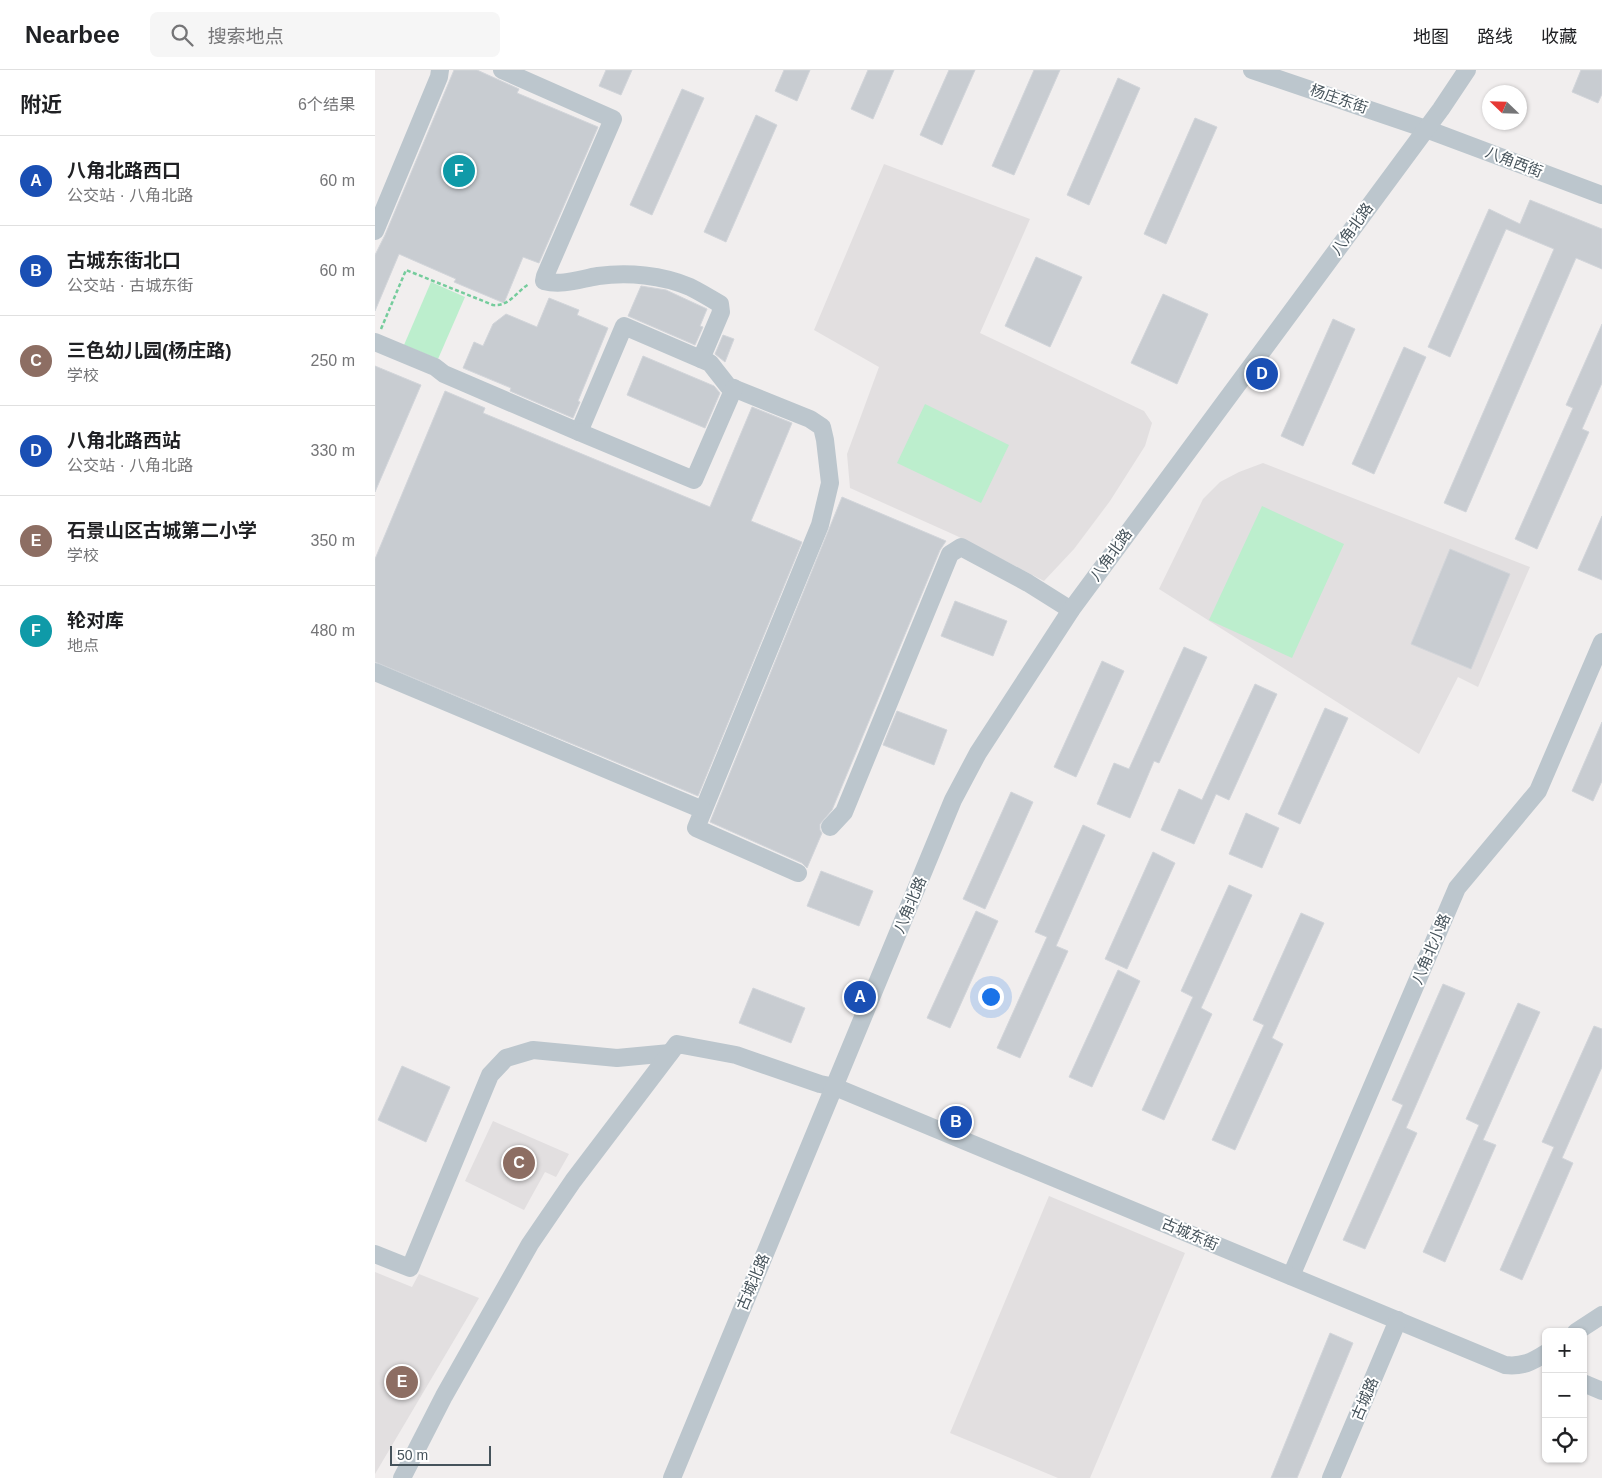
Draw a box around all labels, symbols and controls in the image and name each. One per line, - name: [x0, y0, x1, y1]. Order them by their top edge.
- search box: [150, 12, 500, 57]
- text: Nearbee: [25, 21, 120, 48]
- icon: search: [168, 21, 196, 49]
- text: 搜索地点: [208, 26, 284, 47]
- text: 地图: [1413, 27, 1449, 47]
- text: 路线: [1477, 27, 1513, 47]
- text: 收藏: [1541, 27, 1577, 47]
- street label: 杨庄东街: [1308, 81, 1370, 116]
- north arrow: [1482, 85, 1527, 130]
- text: 附近: [20, 93, 62, 116]
- text: 6个结果: [298, 96, 355, 113]
- street label: 八角西街: [1483, 143, 1545, 180]
- pin: F: [443, 152, 475, 190]
- text: 八角北路西口: [67, 160, 181, 181]
- text: A: [30, 172, 42, 189]
- text: 60 m: [319, 172, 355, 189]
- text: 公交站 · 八角北路: [67, 187, 193, 204]
- street label: 八角北路: [1327, 199, 1376, 258]
- text: 古城东街北口: [67, 250, 181, 271]
- text: B: [30, 262, 42, 279]
- text: 60 m: [319, 262, 355, 279]
- text: 公交站 · 古城东街: [67, 277, 193, 294]
- text: 三色幼儿园(杨庄路): [67, 340, 232, 361]
- text: C: [30, 352, 42, 369]
- text: 250 m: [311, 352, 355, 369]
- pin: D: [1246, 355, 1278, 393]
- text: 学校: [67, 367, 99, 384]
- text: 八角北路西站: [67, 430, 181, 451]
- text: D: [30, 442, 42, 459]
- text: 330 m: [311, 442, 355, 459]
- text: 公交站 · 八角北路: [67, 457, 193, 474]
- text: 石景山区古城第二小学: [67, 520, 257, 541]
- street label: 八角北路: [1086, 525, 1135, 584]
- text: E: [31, 532, 41, 549]
- text: 350 m: [311, 532, 355, 549]
- text: 学校: [67, 547, 99, 564]
- text: 轮对库: [67, 610, 124, 631]
- text: F: [31, 622, 41, 639]
- text: 480 m: [311, 622, 355, 639]
- text: 地点: [67, 637, 99, 654]
- street label: 八角北路: [890, 874, 929, 936]
- street label: 八角北小路: [1408, 911, 1453, 987]
- pin: A: [844, 978, 876, 1016]
- your location: [978, 984, 1004, 1010]
- pin: B: [940, 1103, 972, 1141]
- pin: C: [503, 1144, 535, 1182]
- street label: 古城东街: [1159, 1214, 1221, 1253]
- street label: 古城北路: [733, 1251, 772, 1313]
- map controls: [1542, 1328, 1587, 1463]
- button: +: [1542, 1328, 1587, 1373]
- pin: E: [386, 1363, 418, 1401]
- button: −: [1542, 1373, 1587, 1418]
- street label: 古城路: [1348, 1375, 1381, 1423]
- button: locate: [1542, 1418, 1587, 1463]
- scale bar: [390, 1443, 491, 1466]
- text: 50 m: [397, 1447, 428, 1463]

